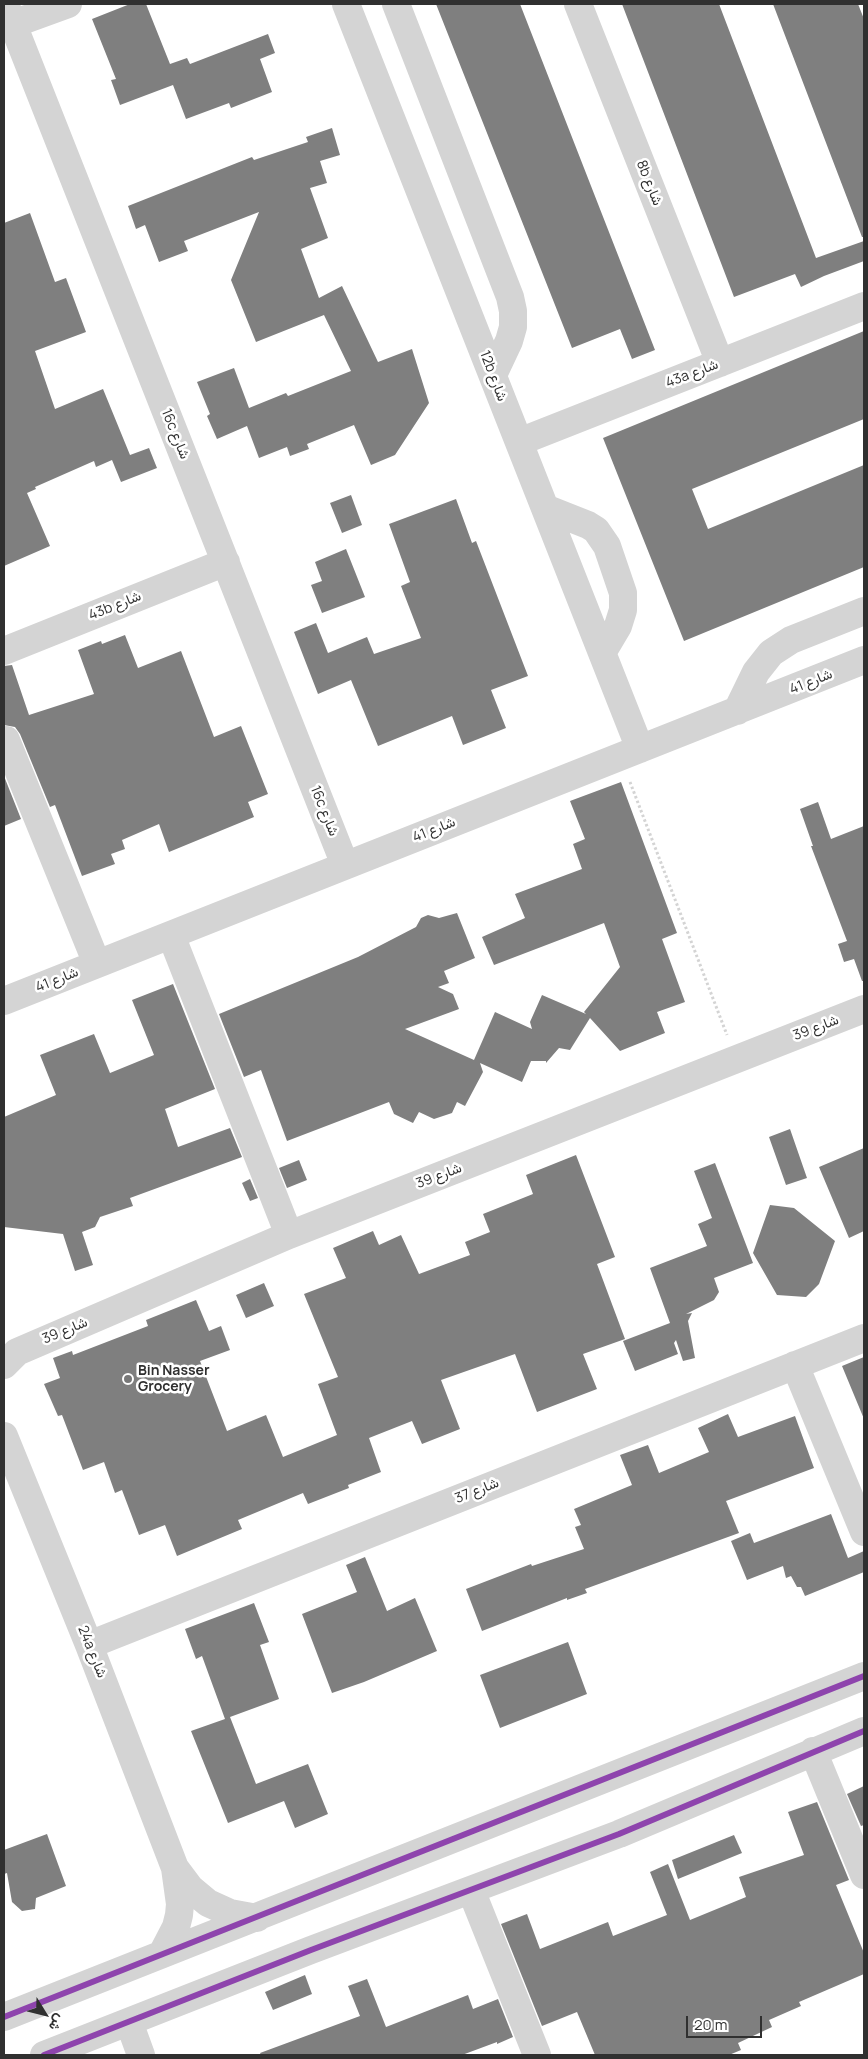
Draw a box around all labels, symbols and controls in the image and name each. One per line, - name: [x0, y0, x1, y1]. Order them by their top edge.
- street label: 8b شارع: [632, 158, 666, 208]
- street label: 12b شارع: [476, 348, 510, 404]
- street label: 43a شارع: [663, 356, 721, 392]
- street label: 16c شارع: [157, 406, 193, 462]
- street label: 43b شارع: [86, 588, 144, 624]
- street label: شارع 41: [787, 666, 835, 698]
- street label: 16c شارع: [306, 783, 342, 839]
- street label: شارع 41: [410, 814, 458, 846]
- street label: شارع 41: [33, 964, 81, 996]
- street label: شارع 39: [791, 1012, 841, 1044]
- street label: شارع 39: [414, 1160, 464, 1192]
- street label: شارع 39: [40, 1314, 90, 1348]
- place label: Bin Nasser Grocery: [138, 1363, 210, 1395]
- marker: Bin Nasser Grocery: [122, 1373, 134, 1385]
- street label: شارع 37: [453, 1475, 501, 1507]
- street label: 24a شارع: [74, 1624, 110, 1680]
- north arrow: [20, 1989, 70, 2039]
- scale bar: [688, 2006, 764, 2038]
- text: ش: [45, 2011, 70, 2035]
- text: 20 m: [694, 2014, 727, 2035]

